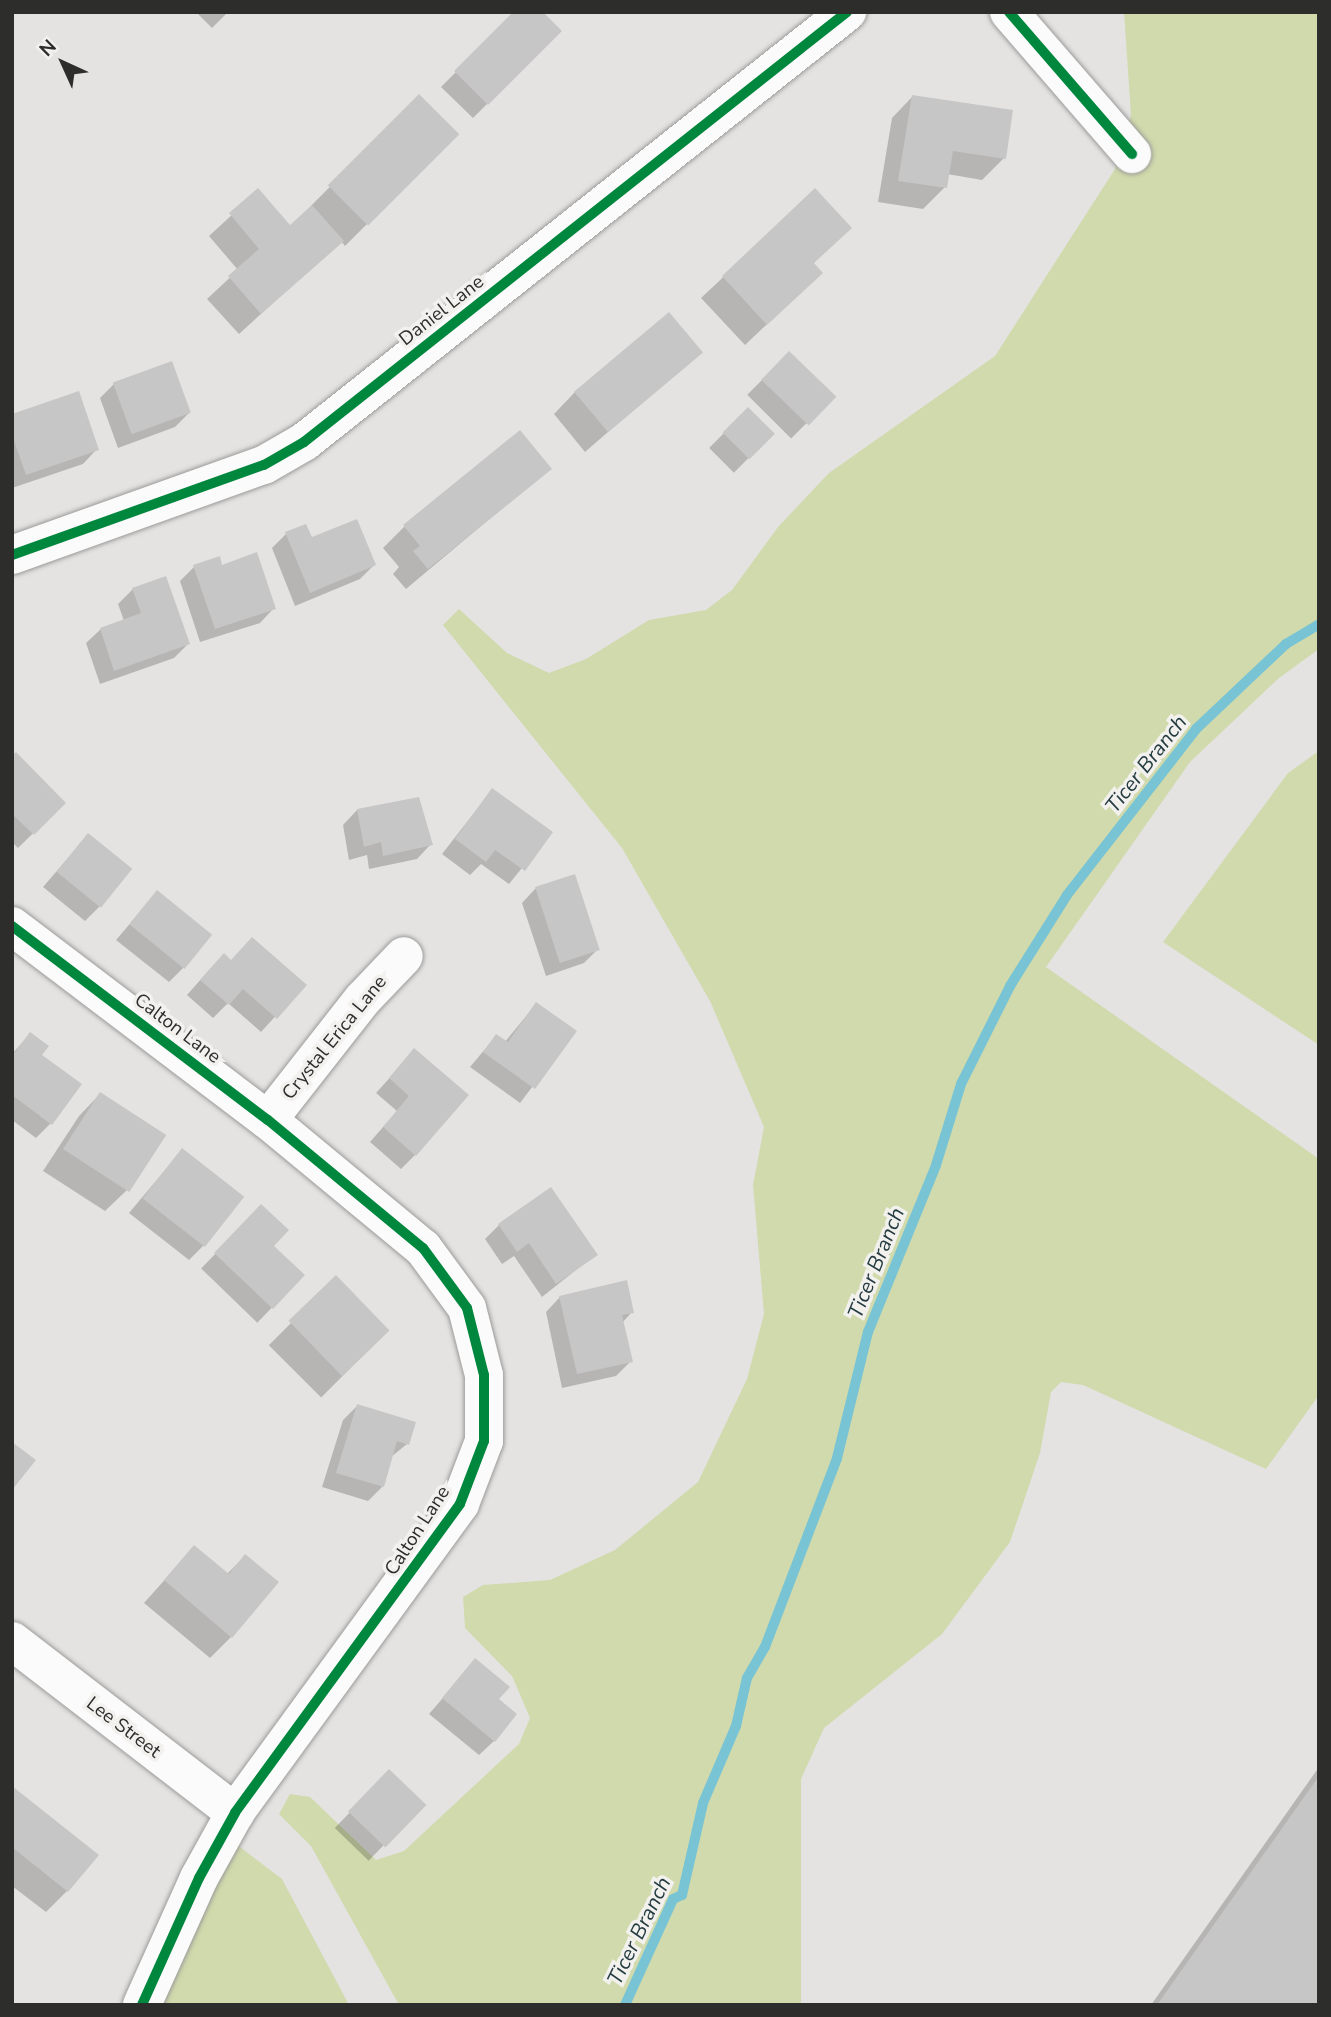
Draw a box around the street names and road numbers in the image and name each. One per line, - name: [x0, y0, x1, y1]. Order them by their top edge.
- street label: Daniel Lane: [395, 271, 489, 351]
- street label: Crystal Erica Lane: [278, 971, 392, 1105]
- street label: Calton Lane: [129, 989, 225, 1069]
- street label: Calton Lane: [381, 1482, 455, 1580]
- street label: Lee Street: [81, 1693, 165, 1763]

